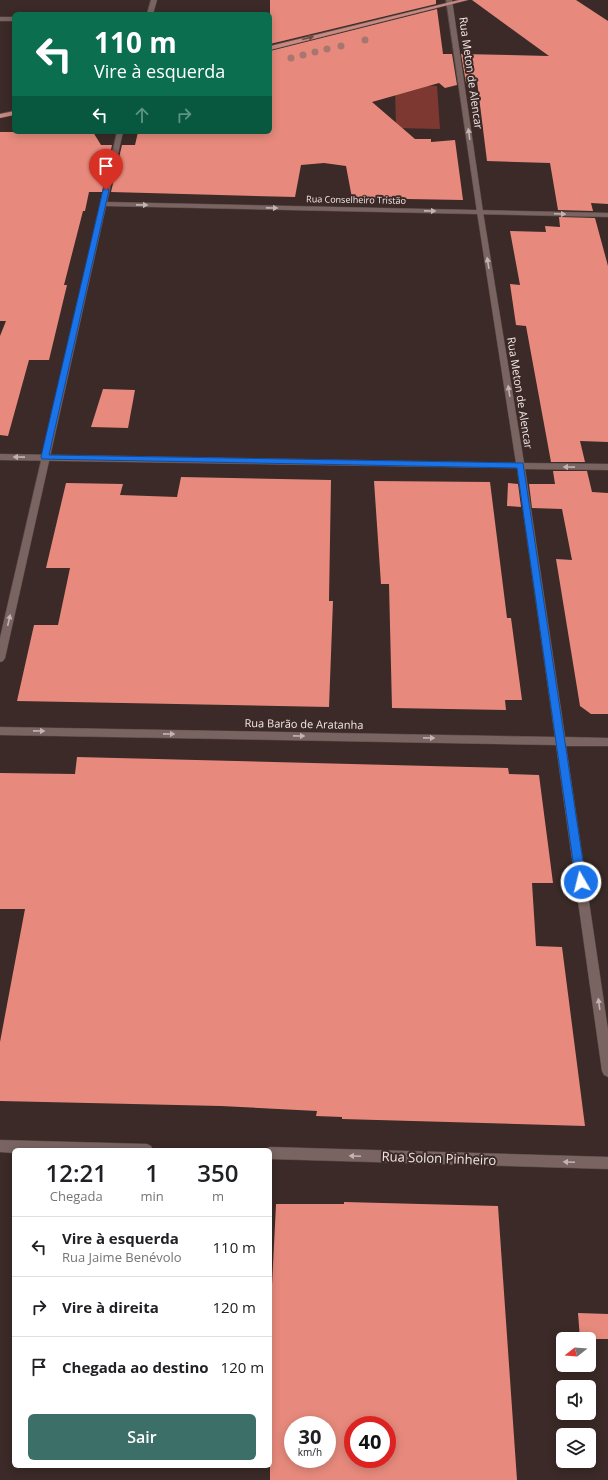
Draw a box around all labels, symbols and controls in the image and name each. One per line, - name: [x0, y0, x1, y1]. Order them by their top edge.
- street label: Rua Meton de Alencar: [456, 16, 487, 130]
- text: 110 m: [94, 23, 177, 61]
- icon: left: [28, 28, 80, 80]
- one-way arrow: [302, 35, 314, 41]
- text: Vire à esquerda: [94, 59, 225, 83]
- icon: left: [89, 104, 111, 126]
- icon: ahead: [131, 104, 153, 126]
- icon: right: [173, 104, 195, 126]
- one-way arrow: [465, 128, 471, 140]
- pin: [89, 149, 123, 190]
- icon: arrive: [95, 155, 117, 177]
- street label: Rua Conselheiro Tristão: [306, 192, 406, 207]
- one-way arrow: [136, 202, 149, 208]
- one-way arrow: [266, 204, 278, 211]
- one-way arrow: [424, 208, 437, 214]
- one-way arrow: [554, 211, 567, 217]
- one-way arrow: [485, 256, 491, 269]
- street label: Rua Meton de Alencar: [504, 336, 537, 450]
- one-way arrow: [506, 385, 512, 397]
- one-way arrow: [12, 454, 25, 460]
- one-way arrow: [563, 463, 575, 470]
- one-way arrow: [6, 614, 12, 626]
- street label: Rua Barão de Aratanha: [244, 715, 364, 732]
- one-way arrow: [33, 728, 46, 734]
- one-way arrow: [163, 731, 176, 737]
- one-way arrow: [293, 733, 306, 739]
- one-way arrow: [423, 735, 436, 741]
- position arrow: [560, 861, 602, 903]
- one-way arrow: [596, 998, 602, 1010]
- street label: Rua Solon Pinheiro: [381, 1147, 497, 1169]
- one-way arrow: [348, 1153, 361, 1159]
- text: 12:21: [46, 1156, 107, 1189]
- text: 1: [145, 1156, 159, 1189]
- text: 350: [197, 1156, 238, 1189]
- one-way arrow: [563, 1158, 575, 1165]
- text: Chegada: [50, 1187, 103, 1205]
- text: min: [141, 1187, 164, 1205]
- text: m: [212, 1187, 224, 1205]
- text: Vire à esquerda: [62, 1228, 179, 1248]
- icon: left: [28, 1236, 50, 1258]
- text: 110 m: [212, 1237, 256, 1257]
- text: Rua Jaime Benévolo: [62, 1248, 182, 1266]
- icon: right: [28, 1296, 50, 1318]
- text: Vire à direita: [62, 1297, 159, 1317]
- text: 120 m: [212, 1297, 256, 1317]
- north arrow: [556, 1332, 596, 1372]
- map controls: [556, 1332, 596, 1468]
- icon: arrive: [28, 1356, 50, 1378]
- text: Chegada ao destino: [62, 1357, 209, 1377]
- text: 120 m: [221, 1357, 264, 1377]
- button: sound: [556, 1380, 596, 1420]
- button: Sair: [28, 1414, 256, 1460]
- speed limit sign: 40: [344, 1416, 396, 1468]
- text: 30: [299, 1423, 321, 1450]
- button: layers: [556, 1428, 596, 1468]
- text: km/h: [298, 1445, 322, 1459]

